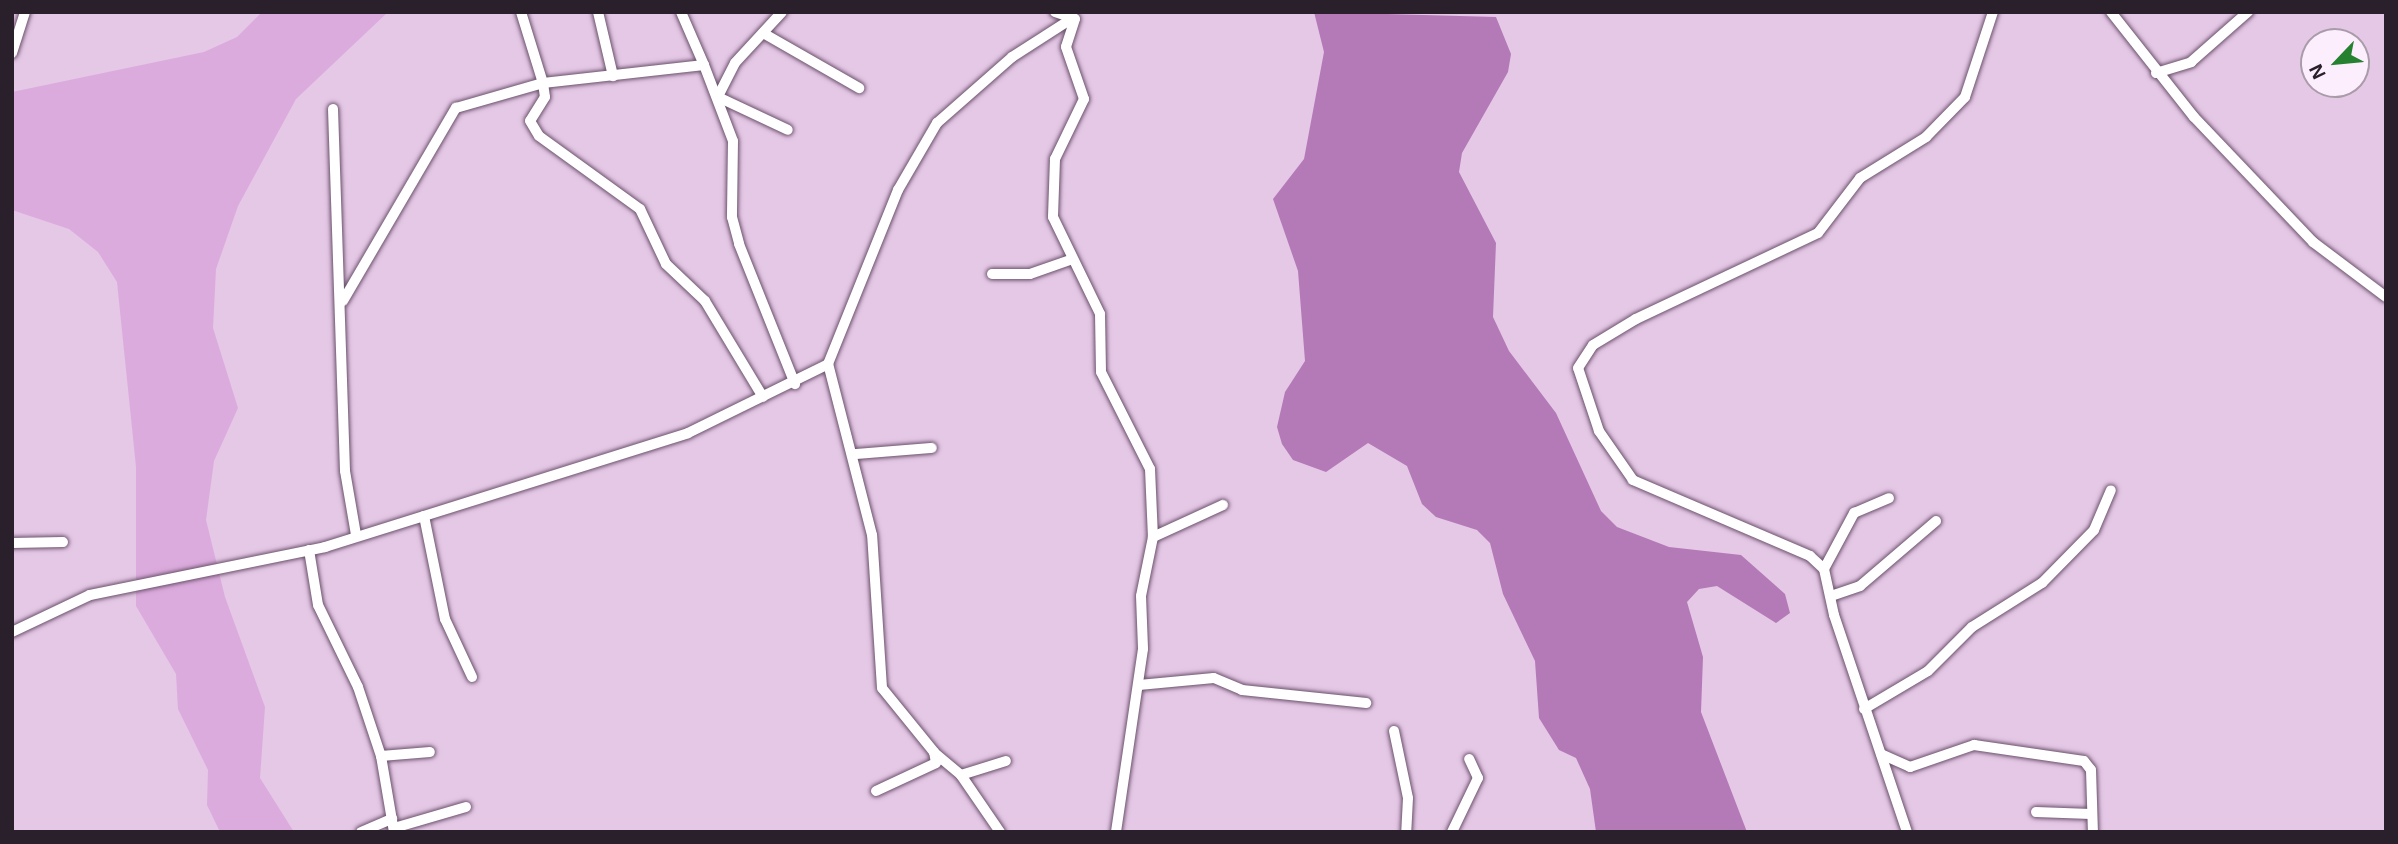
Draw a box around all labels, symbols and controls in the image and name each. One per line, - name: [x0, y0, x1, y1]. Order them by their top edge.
- north arrow: [2300, 28, 2370, 98]
- text: N: [2305, 61, 2330, 82]

